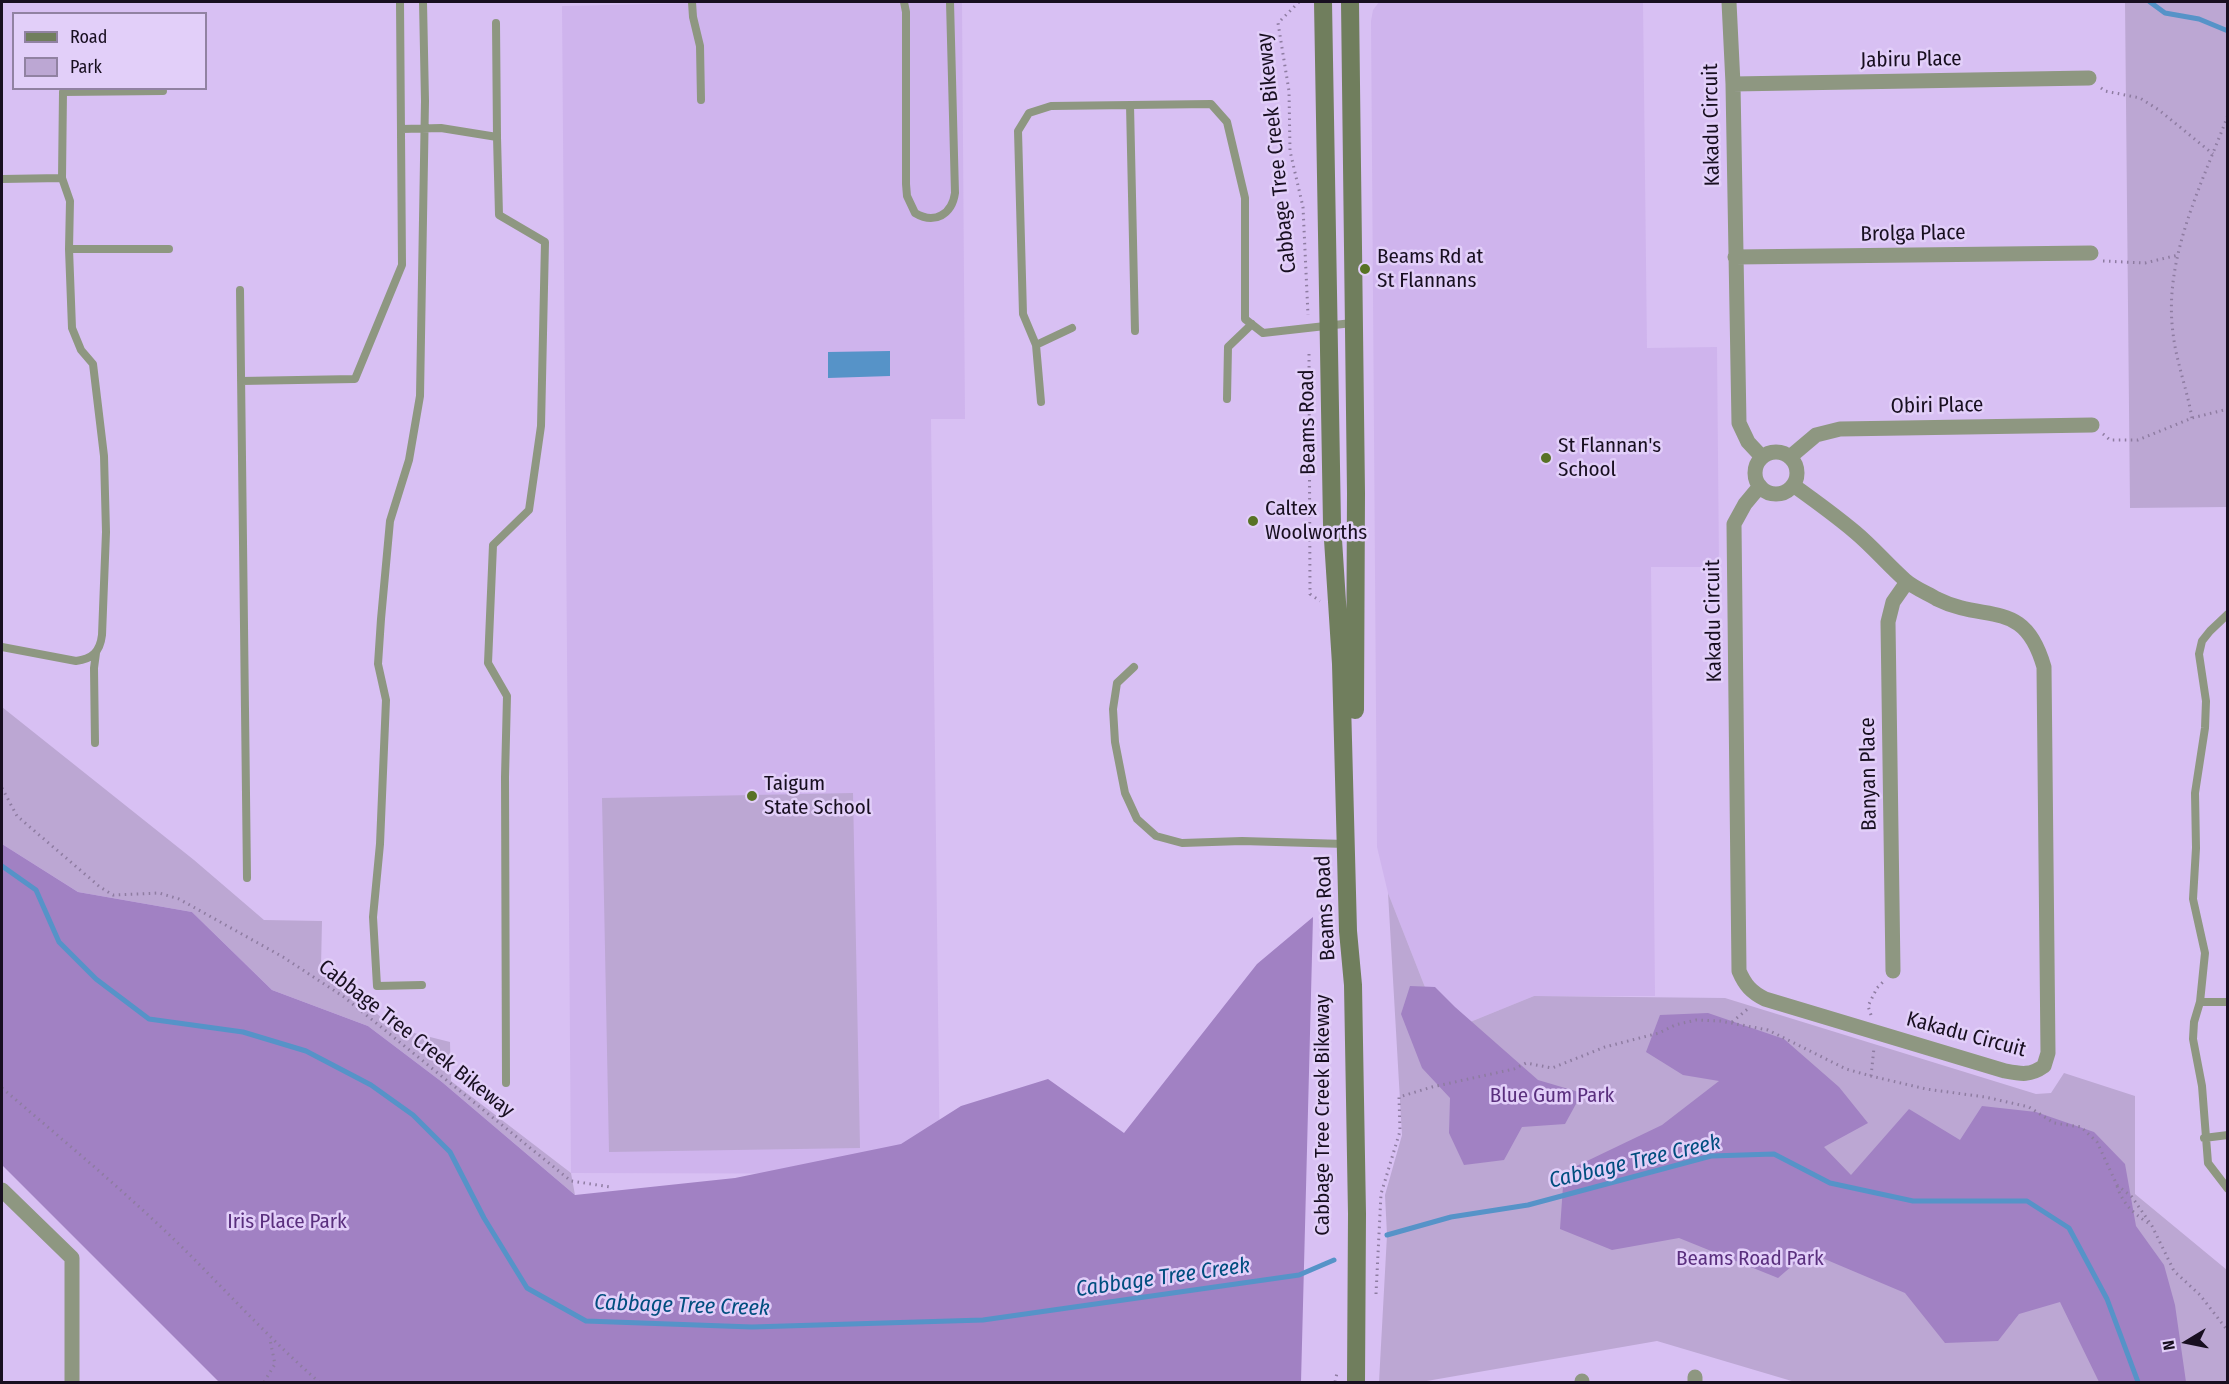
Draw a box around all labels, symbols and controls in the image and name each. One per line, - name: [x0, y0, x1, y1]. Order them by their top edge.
- legend: [12, 12, 207, 90]
- text: Road: [70, 26, 107, 48]
- street label: Cabbage Tree Creek Bikeway: [1252, 32, 1302, 274]
- street label: Jabiru Place: [1860, 47, 1962, 73]
- text: Park: [70, 56, 102, 78]
- street label: Kakadu Circuit: [1698, 63, 1726, 187]
- street label: Brolga Place: [1860, 220, 1966, 248]
- place label: Beams Rd at St Flannans: [1377, 244, 1483, 294]
- marker: Beams Rd at St Flannans: [1358, 262, 1372, 276]
- street label: Beams Road: [1294, 369, 1322, 475]
- street label: Obiri Place: [1890, 393, 1984, 419]
- place label: St Flannan's School: [1558, 433, 1661, 483]
- marker: St Flannan's School: [1539, 451, 1553, 465]
- place label: Caltex Woolworths: [1265, 496, 1367, 546]
- marker: Caltex Woolworths: [1246, 514, 1260, 528]
- street label: Kakadu Circuit: [1700, 559, 1728, 683]
- street label: Banyan Place: [1855, 717, 1883, 831]
- place label: Taigum State School: [764, 771, 871, 821]
- marker: Taigum State School: [745, 789, 759, 803]
- street label: Beams Road: [1311, 855, 1341, 961]
- street label: Cabbage Tree Creek Bikeway: [313, 955, 519, 1123]
- street label: Cabbage Tree Creek Bikeway: [1310, 994, 1336, 1236]
- street label: Kakadu Circuit: [1903, 1007, 2029, 1063]
- park label: Blue Gum Park: [1490, 1083, 1614, 1109]
- water label: Cabbage Tree Creek: [1547, 1129, 1723, 1195]
- park label: Iris Place Park: [227, 1209, 347, 1235]
- park label: Beams Road Park: [1676, 1246, 1824, 1272]
- water label: Cabbage Tree Creek: [1074, 1253, 1252, 1303]
- water label: Cabbage Tree Creek: [594, 1290, 770, 1322]
- north arrow: [2157, 1312, 2217, 1372]
- text: N: [2159, 1339, 2179, 1352]

